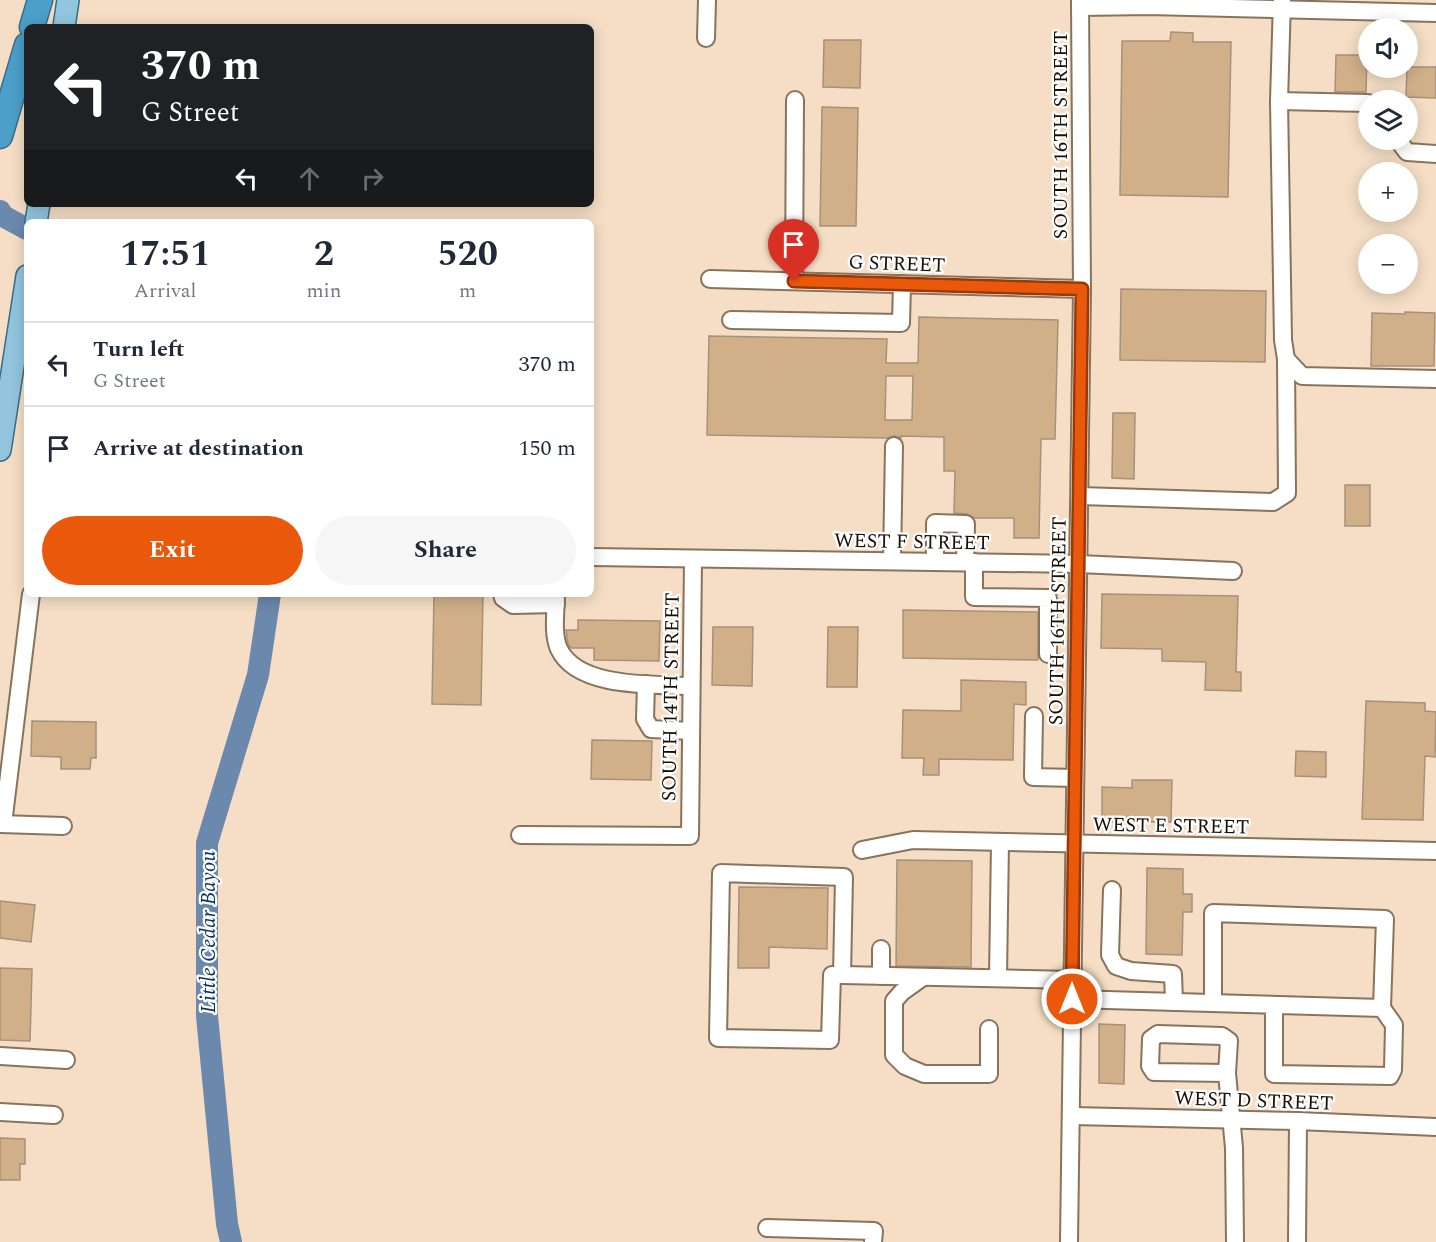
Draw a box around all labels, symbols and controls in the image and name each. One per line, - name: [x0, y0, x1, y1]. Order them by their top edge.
- map controls: [1358, 18, 1418, 294]
- button: sound: [1358, 18, 1418, 78]
- street label: SOUTH 16TH STREET: [1046, 31, 1076, 239]
- text: 370 m: [141, 35, 260, 98]
- icon: left: [42, 48, 120, 126]
- button: layers: [1358, 90, 1418, 150]
- text: G Street: [141, 92, 239, 134]
- icon: left: [230, 162, 263, 195]
- icon: ahead: [293, 162, 326, 195]
- icon: right: [356, 162, 389, 195]
- button: +: [1358, 162, 1418, 222]
- pin: [768, 219, 819, 281]
- text: 17:51: [120, 227, 210, 282]
- text: 2: [314, 227, 334, 282]
- text: 520: [437, 227, 498, 282]
- icon: arrive: [777, 228, 810, 261]
- button: −: [1358, 234, 1418, 294]
- street label: G STREET: [848, 247, 946, 281]
- text: Arrival: [134, 276, 196, 306]
- text: min: [306, 276, 341, 306]
- text: m: [459, 276, 476, 306]
- text: Turn left: [93, 333, 185, 366]
- icon: left: [42, 348, 75, 381]
- text: 370 m: [519, 348, 576, 381]
- text: G Street: [93, 366, 166, 396]
- icon: arrive: [42, 432, 75, 465]
- text: Arrive at destination: [93, 432, 304, 465]
- text: 150 m: [519, 432, 576, 465]
- button: Exit: [42, 516, 303, 585]
- button: Share: [315, 516, 576, 585]
- street label: SOUTH 16TH STREET: [1041, 516, 1075, 726]
- street label: WEST F STREET: [834, 526, 990, 558]
- street label: SOUTH 14TH STREET: [654, 592, 688, 802]
- street label: WEST E STREET: [1092, 810, 1250, 842]
- water label: Little Cedar Bayou: [193, 851, 225, 1013]
- position arrow: [1040, 967, 1104, 1031]
- street label: WEST D STREET: [1174, 1083, 1334, 1119]

